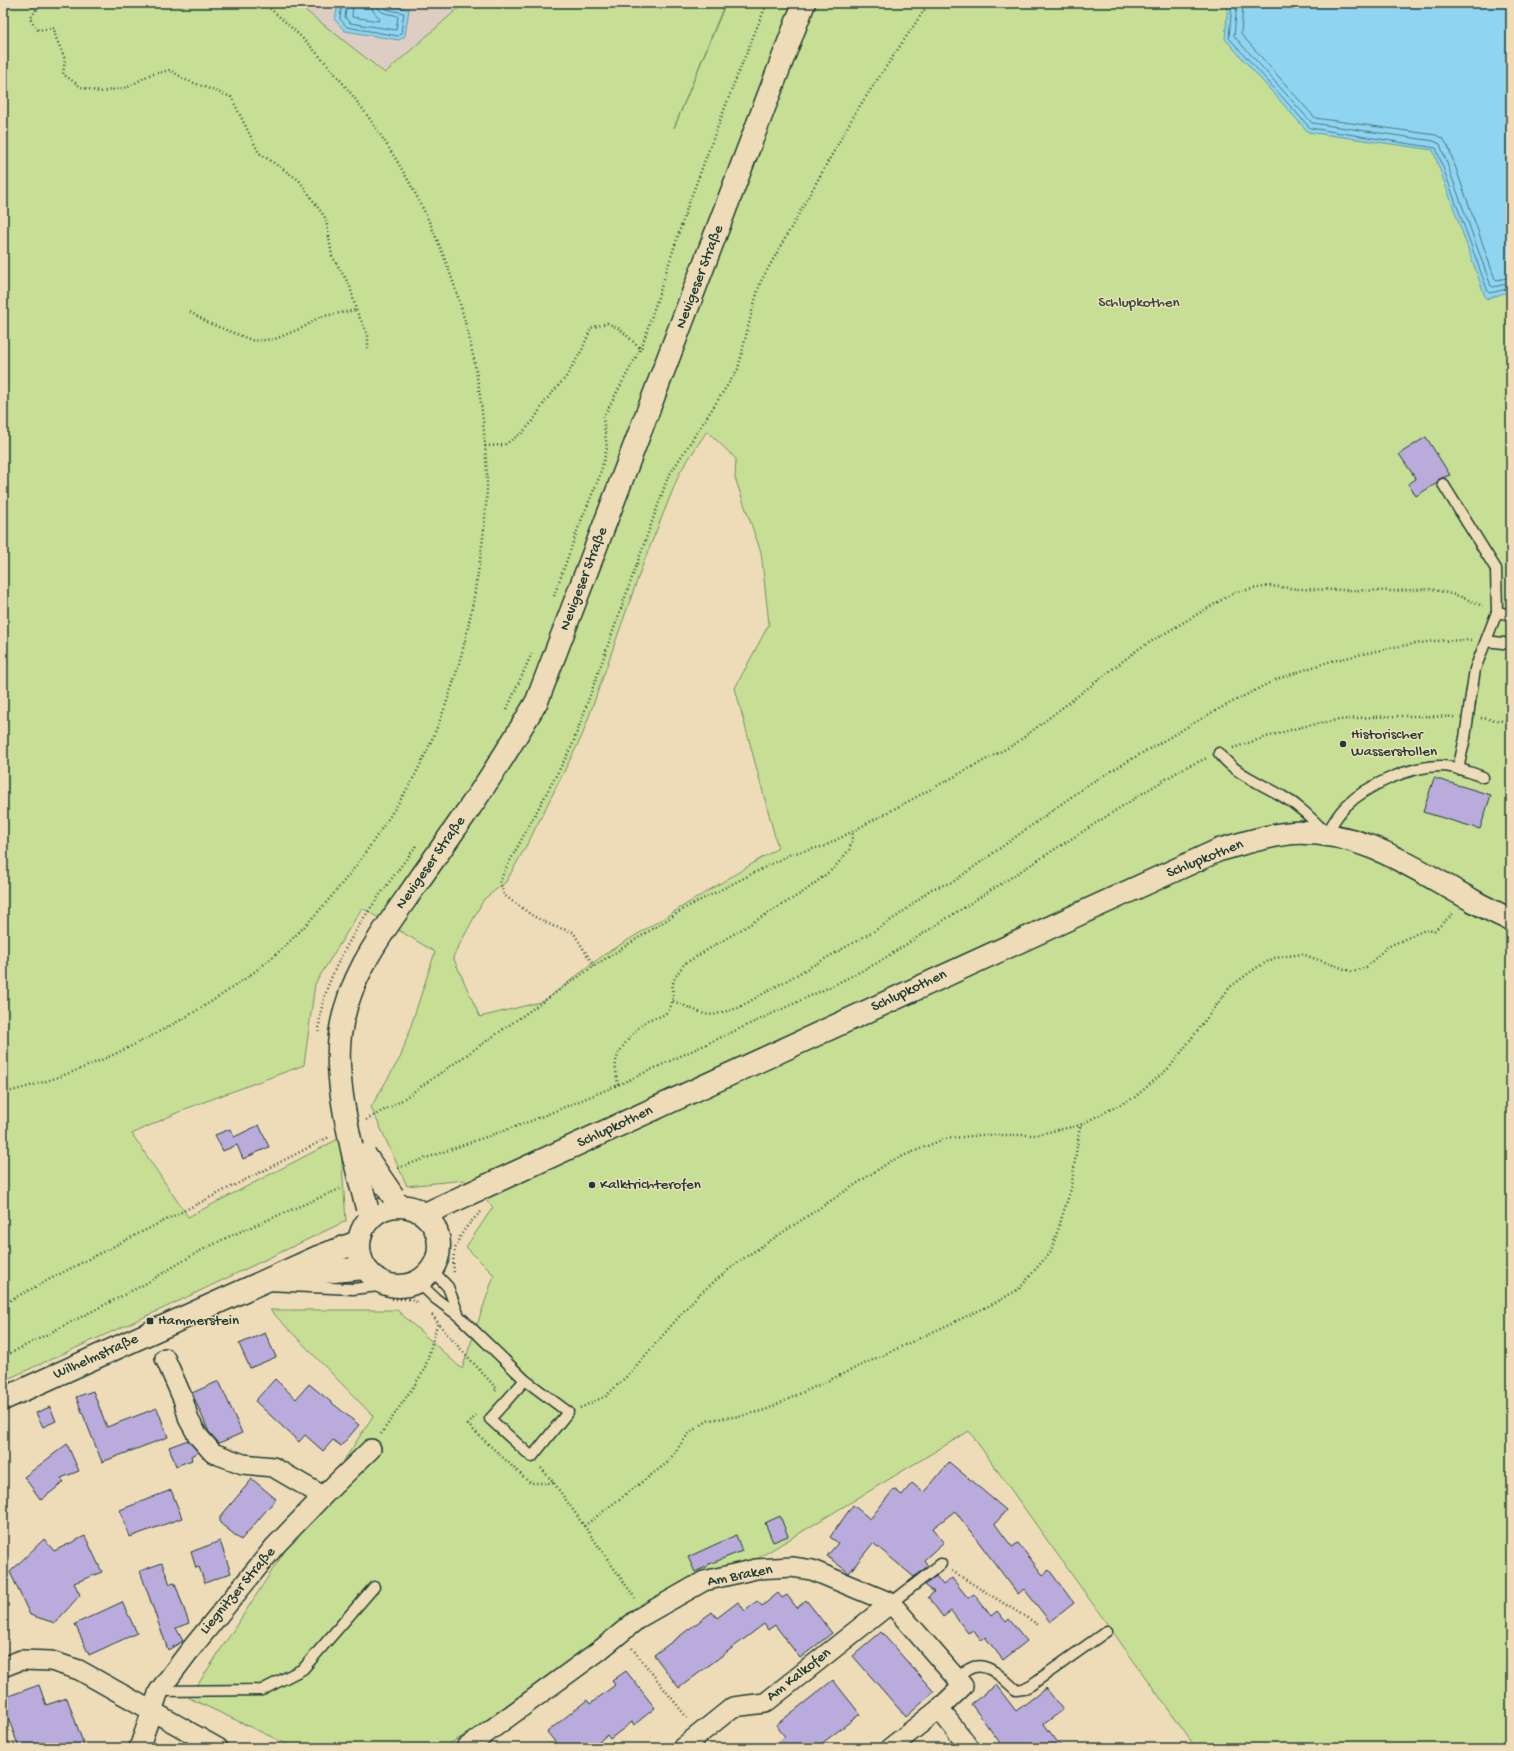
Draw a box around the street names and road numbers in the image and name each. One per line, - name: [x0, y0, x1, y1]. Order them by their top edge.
- street label: Nevigeser Straße: [672, 222, 728, 331]
- street label: Nevigeser Straße: [556, 524, 612, 633]
- street label: Nevigeser Straße: [392, 813, 470, 913]
- street label: Schlupkothen: [1164, 835, 1246, 883]
- street label: Schlupkothen: [868, 966, 950, 1016]
- street label: Schlupkothen: [574, 1102, 656, 1152]
- street label: Wilhelmstraße: [51, 1330, 142, 1384]
- street label: Liegnitzer Straße: [196, 1544, 280, 1638]
- street label: Am Braken: [706, 1561, 774, 1591]
- street label: Am Kalkofen: [763, 1644, 835, 1706]

